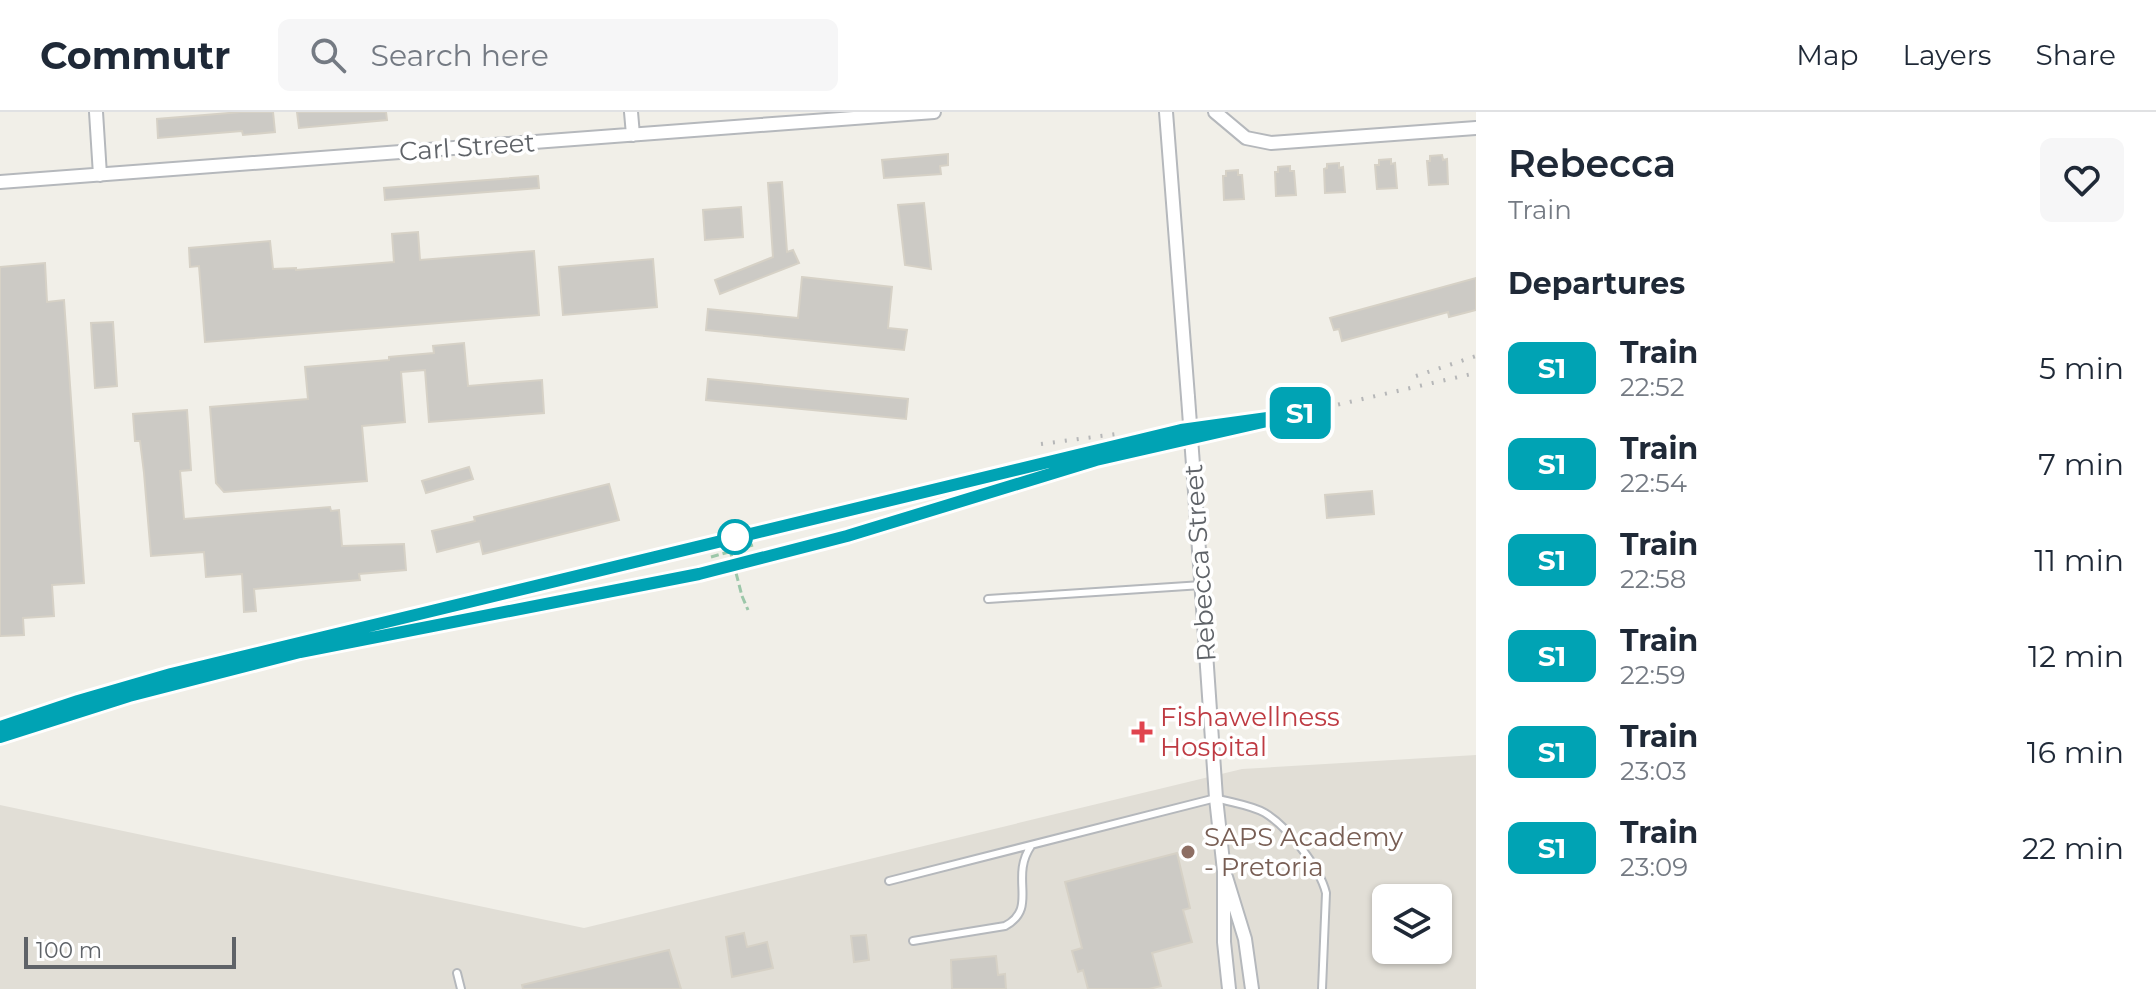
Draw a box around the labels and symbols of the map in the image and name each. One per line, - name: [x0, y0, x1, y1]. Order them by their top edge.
- street label: Carl Street: [398, 126, 536, 168]
- line badge: S1: [1264, 387, 1336, 439]
- street label: Rebecca Street: [1177, 463, 1223, 663]
- unlabelled marker: [718, 520, 752, 554]
- place label: Fishawellness Hospital: [1160, 701, 1340, 763]
- marker: Fishawellness Hospital: [1131, 721, 1153, 743]
- place label: SAPS Academy - Pretoria: [1204, 821, 1404, 883]
- marker: SAPS Academy - Pretoria: [1179, 843, 1197, 861]
- scale bar: [24, 933, 236, 969]

